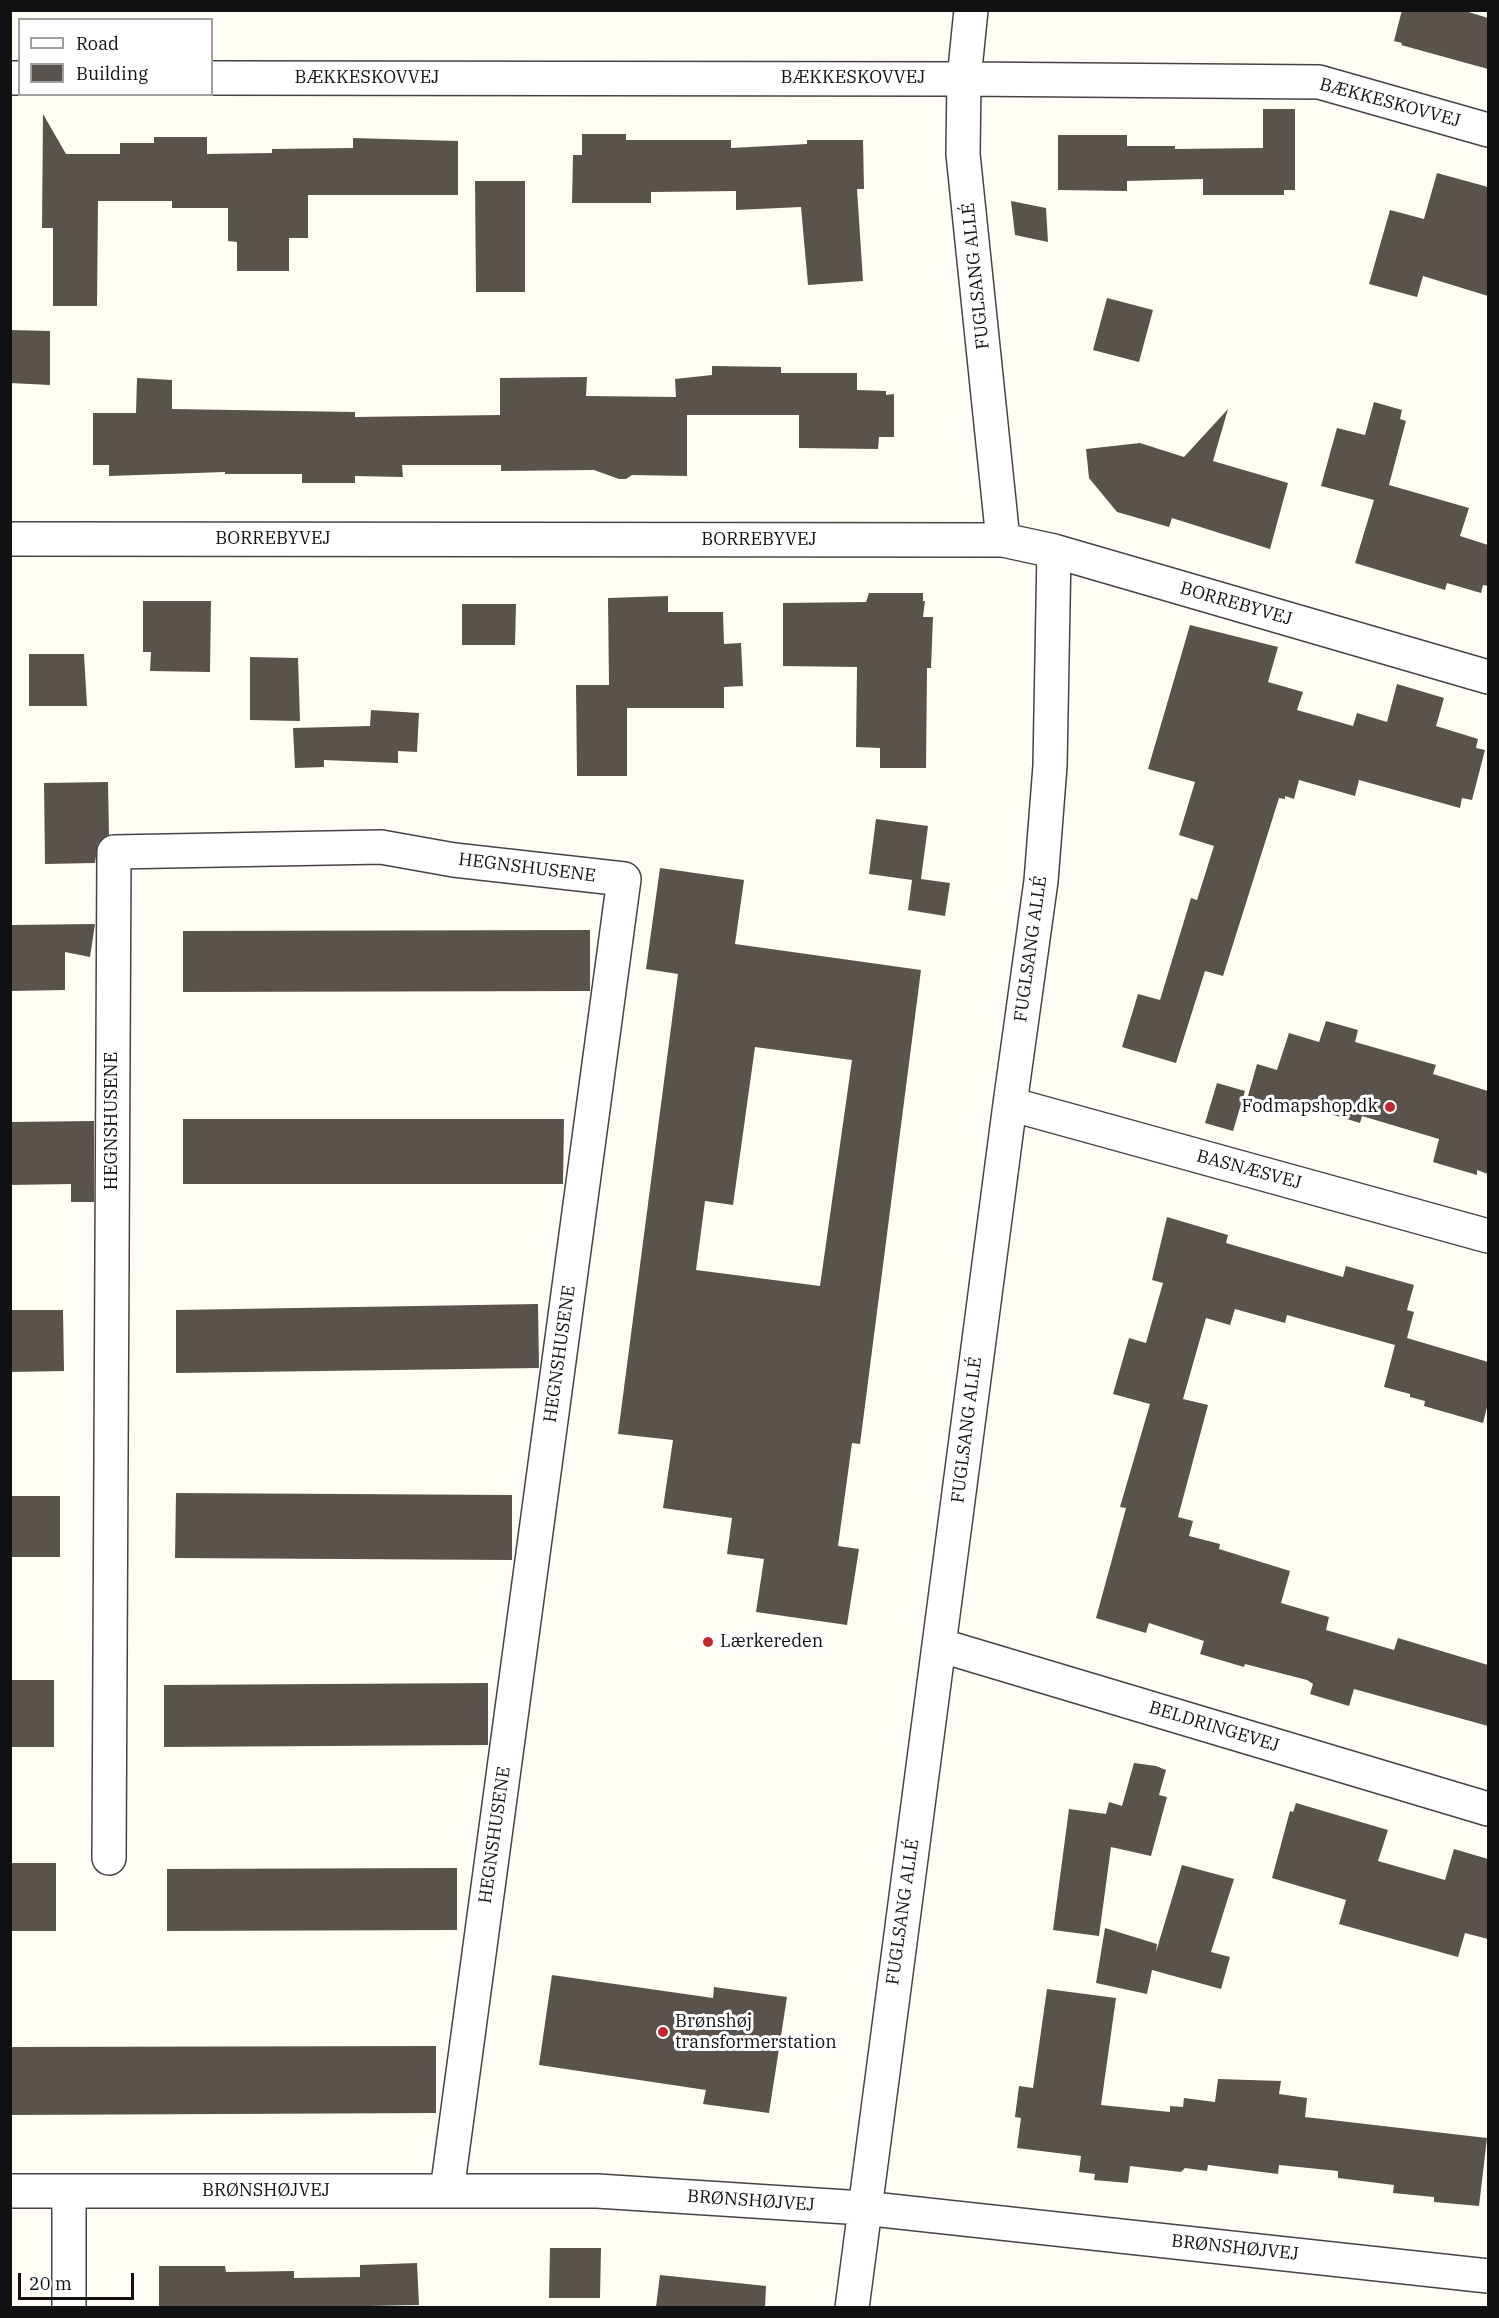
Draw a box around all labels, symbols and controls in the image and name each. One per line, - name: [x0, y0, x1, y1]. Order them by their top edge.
- legend: [18, 18, 213, 96]
- text: Road: [76, 32, 119, 55]
- text: Building: [76, 62, 148, 85]
- street label: BÆKKESKOVVEJ: [294, 67, 440, 89]
- street label: BÆKKESKOVVEJ: [780, 67, 926, 89]
- street label: BÆKKESKOVVEJ: [1317, 74, 1463, 132]
- street label: FUGLSANG ALLÉ: [958, 202, 994, 350]
- street label: BORREBYVEJ: [215, 528, 331, 550]
- street label: BORREBYVEJ: [701, 529, 817, 551]
- street label: BORREBYVEJ: [1178, 578, 1294, 630]
- street label: HEGNSHUSENE: [457, 849, 597, 887]
- street label: FUGLSANG ALLÉ: [1010, 875, 1052, 1023]
- street label: HEGNSHUSENE: [101, 1052, 123, 1190]
- place label: Fodmapshop.dk: [1242, 1096, 1378, 1118]
- marker: Fodmapshop.dk: [1383, 1100, 1397, 1114]
- street label: BASNÆSVEJ: [1194, 1146, 1304, 1194]
- street label: HEGNSHUSENE: [540, 1284, 580, 1424]
- street label: FUGLSANG ALLÉ: [947, 1356, 987, 1504]
- place label: Lærkereden: [720, 1631, 823, 1653]
- marker: Lærkereden: [701, 1635, 715, 1649]
- street label: BELDRINGEVEJ: [1146, 1697, 1282, 1757]
- street label: HEGNSHUSENE: [475, 1765, 515, 1905]
- street label: FUGLSANG ALLÉ: [882, 1838, 924, 1986]
- place label: Brønshøj transformerstation: [675, 2011, 837, 2054]
- marker: Brønshøj transformerstation: [656, 2025, 670, 2039]
- street label: BRØNSHØJVEJ: [202, 2180, 330, 2202]
- street label: BRØNSHØJVEJ: [686, 2186, 816, 2216]
- street label: BRØNSHØJVEJ: [1170, 2231, 1300, 2265]
- scale bar: [21, 2261, 136, 2299]
- text: 20 m: [29, 2272, 72, 2295]

